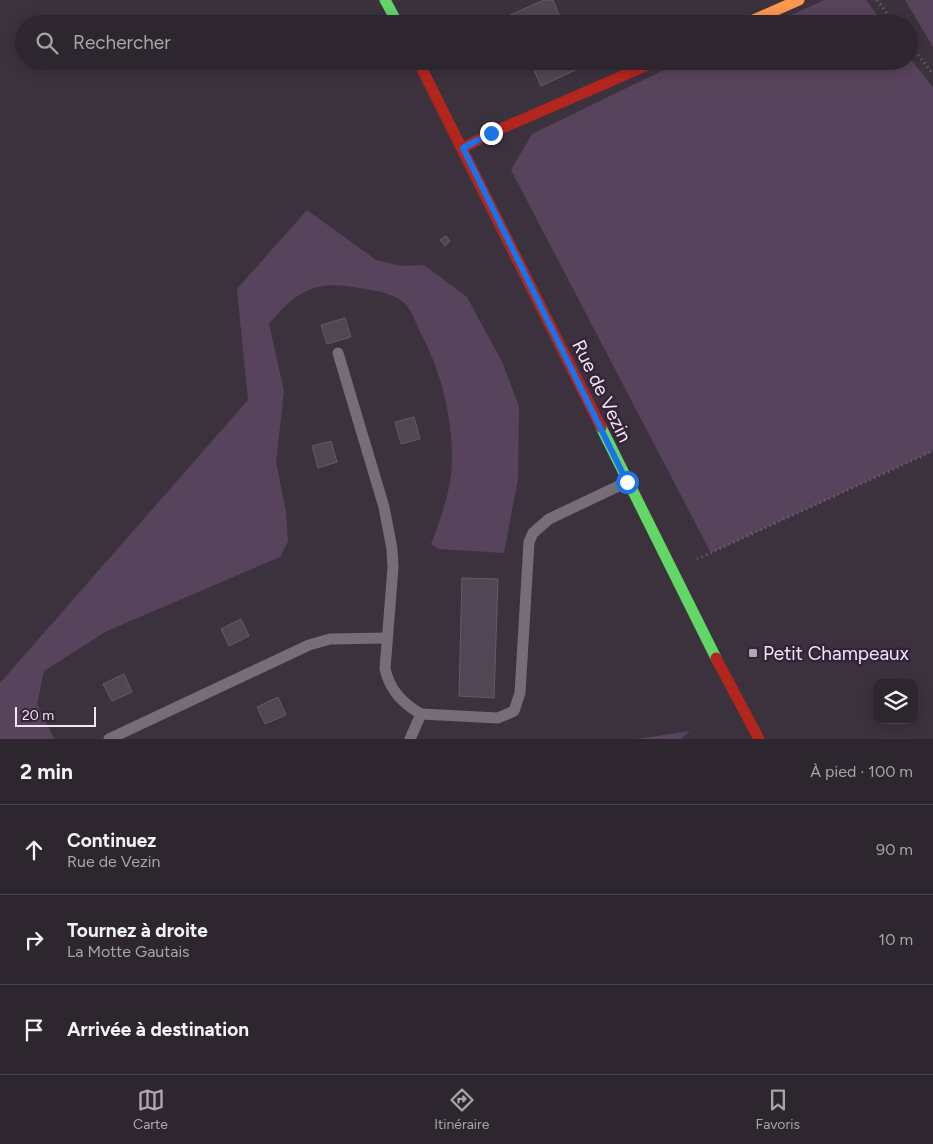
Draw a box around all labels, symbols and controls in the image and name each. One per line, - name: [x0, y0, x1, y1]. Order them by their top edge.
- search box: [15, 15, 918, 70]
- icon: search: [33, 29, 61, 57]
- text: Rechercher: [73, 31, 171, 54]
- route end: [480, 122, 503, 145]
- street label: Rue de Vezin: [567, 336, 637, 446]
- route start: [616, 471, 639, 494]
- place label: Petit Champeaux: [763, 642, 909, 665]
- marker: Petit Champeaux: [747, 647, 759, 659]
- map controls: [873, 679, 918, 724]
- button: layers: [873, 679, 918, 724]
- scale bar: [15, 704, 96, 727]
- text: 20 m: [22, 707, 54, 724]
- text: 2 min: [20, 759, 73, 784]
- text: À pied · 100 m: [810, 762, 913, 781]
- text: Continuez: [67, 829, 156, 852]
- icon: ahead: [20, 836, 48, 864]
- text: 90 m: [876, 840, 913, 859]
- text: Rue de Vezin: [67, 852, 160, 871]
- text: Tournez à droite: [67, 919, 208, 942]
- icon: right: [20, 926, 48, 954]
- text: 10 m: [879, 930, 913, 949]
- text: La Motte Gautais: [67, 942, 190, 961]
- icon: arrive: [20, 1016, 48, 1044]
- text: Arrivée à destination: [67, 1018, 249, 1041]
- tab: Carte: [133, 1086, 168, 1133]
- tab: Itinéraire: [434, 1086, 489, 1133]
- tab: Favoris: [756, 1086, 800, 1133]

